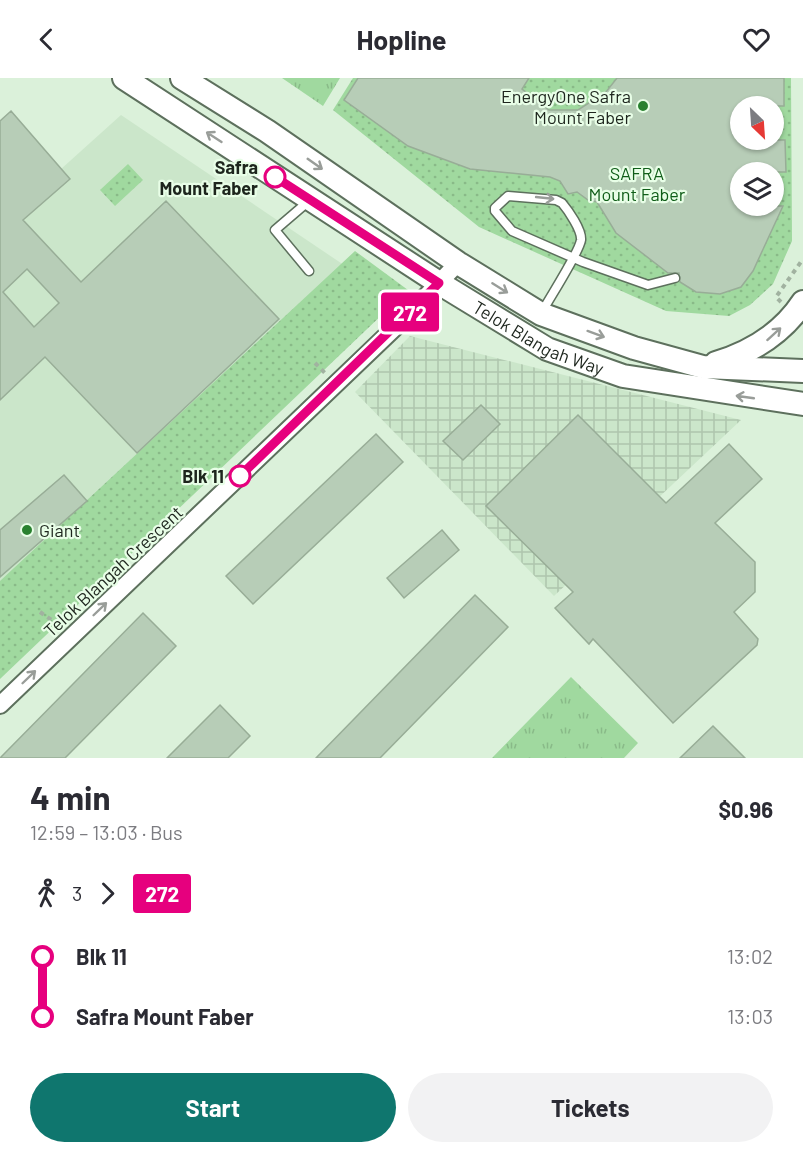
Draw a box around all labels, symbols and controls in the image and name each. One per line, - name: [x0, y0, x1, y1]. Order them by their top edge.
- icon: back: [30, 23, 63, 56]
- text: Hopline: [356, 23, 447, 55]
- icon: heart: [740, 23, 773, 56]
- place label: EnergyOne Safra Mount Faber: [501, 85, 631, 128]
- north arrow: [730, 96, 784, 150]
- map controls: [730, 96, 784, 216]
- marker: EnergyOne Safra Mount Faber: [636, 99, 650, 113]
- one-way arrow: [206, 131, 223, 143]
- place label: Safra Mount Faber: [159, 156, 258, 199]
- one-way arrow: [306, 158, 323, 170]
- park label: SAFRA Mount Faber: [589, 162, 686, 205]
- button: layers: [730, 162, 784, 216]
- marker: Safra Mount Faber: [264, 166, 286, 188]
- one-way arrow: [534, 193, 554, 204]
- one-way arrow: [491, 282, 508, 295]
- line badge: 272: [376, 292, 444, 332]
- street label: Telok Blangah Way: [469, 296, 607, 379]
- text: 272: [393, 300, 427, 325]
- one-way arrow: [766, 327, 781, 341]
- one-way arrow: [586, 329, 605, 340]
- one-way arrow: [736, 391, 755, 402]
- place label: Blk 11: [182, 465, 224, 487]
- marker: Blk 11: [229, 465, 251, 487]
- street label: Telok Blangah Crescent: [39, 501, 187, 641]
- place label: Giant: [39, 519, 80, 541]
- marker: Giant: [20, 523, 34, 537]
- one-way arrow: [93, 602, 108, 616]
- one-way arrow: [21, 670, 36, 684]
- text: 4 min: [30, 777, 111, 817]
- text: $0.96: [718, 796, 773, 822]
- text: 12:59 – 13:03 · Bus: [30, 820, 183, 844]
- icon: walk: [30, 877, 63, 910]
- icon: forward: [91, 877, 124, 910]
- text: 3: [72, 881, 82, 905]
- text: 272: [145, 881, 179, 906]
- text: Blk 11: [76, 943, 127, 969]
- text: 13:02: [727, 944, 773, 968]
- text: Safra Mount Faber: [76, 1003, 254, 1029]
- text: 13:03: [727, 1004, 773, 1028]
- button: Start: [30, 1073, 396, 1142]
- button: Tickets: [408, 1073, 773, 1142]

